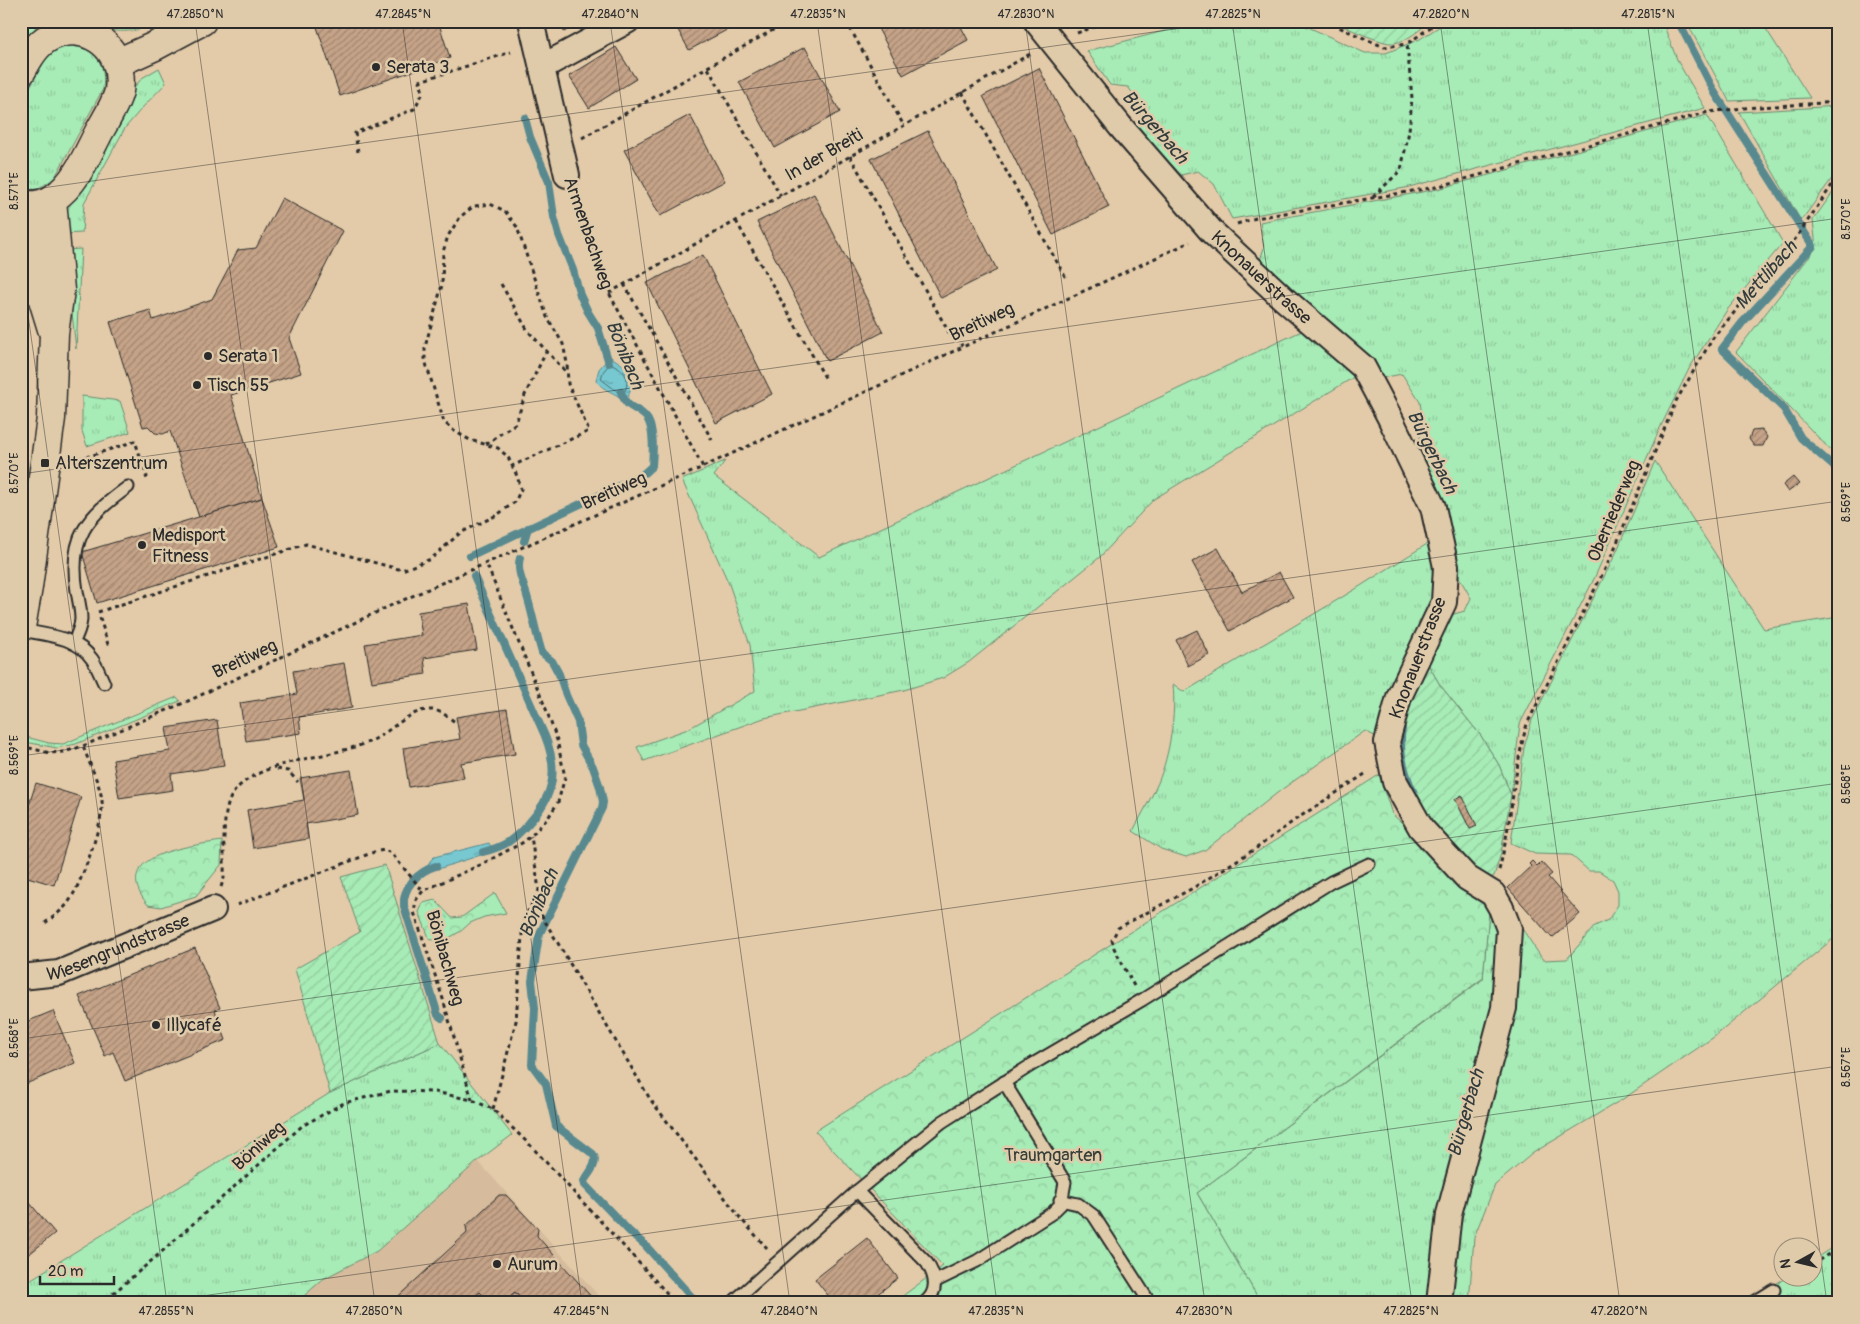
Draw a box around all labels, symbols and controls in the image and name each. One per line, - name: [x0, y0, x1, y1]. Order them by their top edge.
- text: 47.2850°N: [167, 7, 223, 22]
- text: 47.2845°N: [375, 7, 431, 22]
- text: 47.2840°N: [581, 7, 639, 22]
- text: 47.2835°N: [790, 7, 846, 22]
- text: 47.2830°N: [998, 7, 1054, 22]
- text: 47.2825°N: [1205, 7, 1261, 22]
- text: 47.2820°N: [1413, 7, 1469, 22]
- text: 47.2815°N: [1621, 7, 1675, 22]
- place label: Serata 3: [386, 56, 449, 79]
- marker: Serata 3: [370, 61, 382, 73]
- water label: Bürgerbach: [1116, 85, 1194, 170]
- street label: In der Breiti: [781, 123, 867, 187]
- text: 8.571°E: [7, 172, 22, 210]
- street label: Armenbachweg: [558, 174, 618, 292]
- text: 8.570°E: [1839, 198, 1854, 240]
- street label: Knonauerstrasse: [1206, 226, 1317, 329]
- water label: Mettlibach: [1730, 235, 1803, 314]
- street label: Breitiweg: [946, 297, 1018, 347]
- water label: Bönibach: [600, 317, 650, 394]
- place label: Serata 1: [218, 345, 278, 368]
- marker: Serata 1: [202, 350, 214, 362]
- place label: Tisch 55: [207, 374, 269, 397]
- marker: Tisch 55: [191, 379, 203, 391]
- water label: Bürgerbach: [1402, 406, 1463, 499]
- text: 8.570°E: [7, 452, 22, 494]
- place label: Alterszentrum: [55, 452, 168, 475]
- marker: Alterszentrum: [39, 457, 51, 469]
- street label: Oberriederweg: [1582, 457, 1646, 565]
- street label: Breitiweg: [578, 466, 650, 516]
- text: 8.569°E: [1839, 482, 1854, 522]
- place label: Medisport Fitness: [152, 524, 226, 568]
- marker: Medisport Fitness: [136, 539, 148, 551]
- street label: Knonauerstrasse: [1384, 594, 1452, 722]
- street label: Breitiweg: [209, 634, 281, 684]
- text: 8.569°E: [7, 735, 22, 775]
- text: 8.568°E: [1839, 764, 1854, 804]
- water label: Bönibach: [514, 864, 565, 941]
- street label: Bönibachweg: [420, 908, 470, 1008]
- street label: Wiesengrundstrasse: [45, 909, 193, 986]
- place label: Illycafé: [166, 1014, 222, 1037]
- text: 8.568°E: [7, 1018, 22, 1058]
- marker: Illycafé: [150, 1019, 162, 1031]
- text: 8.567°E: [1839, 1047, 1854, 1087]
- water label: Bürgerbach: [1442, 1065, 1490, 1159]
- street label: Böniweg: [228, 1116, 290, 1176]
- park label: Traumgarten: [1004, 1144, 1102, 1167]
- north arrow: [1772, 1236, 1822, 1286]
- place label: Aurum: [507, 1253, 558, 1276]
- scale bar: [40, 1254, 114, 1286]
- marker: Aurum: [491, 1258, 503, 1270]
- text: N: [1777, 1258, 1795, 1270]
- text: 20 m: [48, 1262, 83, 1281]
- text: 47.2855°N: [138, 1304, 194, 1319]
- text: 47.2850°N: [346, 1304, 402, 1319]
- text: 47.2845°N: [553, 1304, 609, 1319]
- text: 47.2840°N: [760, 1304, 818, 1319]
- text: 47.2835°N: [968, 1304, 1024, 1319]
- text: 47.2830°N: [1176, 1304, 1232, 1319]
- text: 47.2825°N: [1383, 1304, 1439, 1319]
- text: 47.2820°N: [1591, 1304, 1647, 1319]

